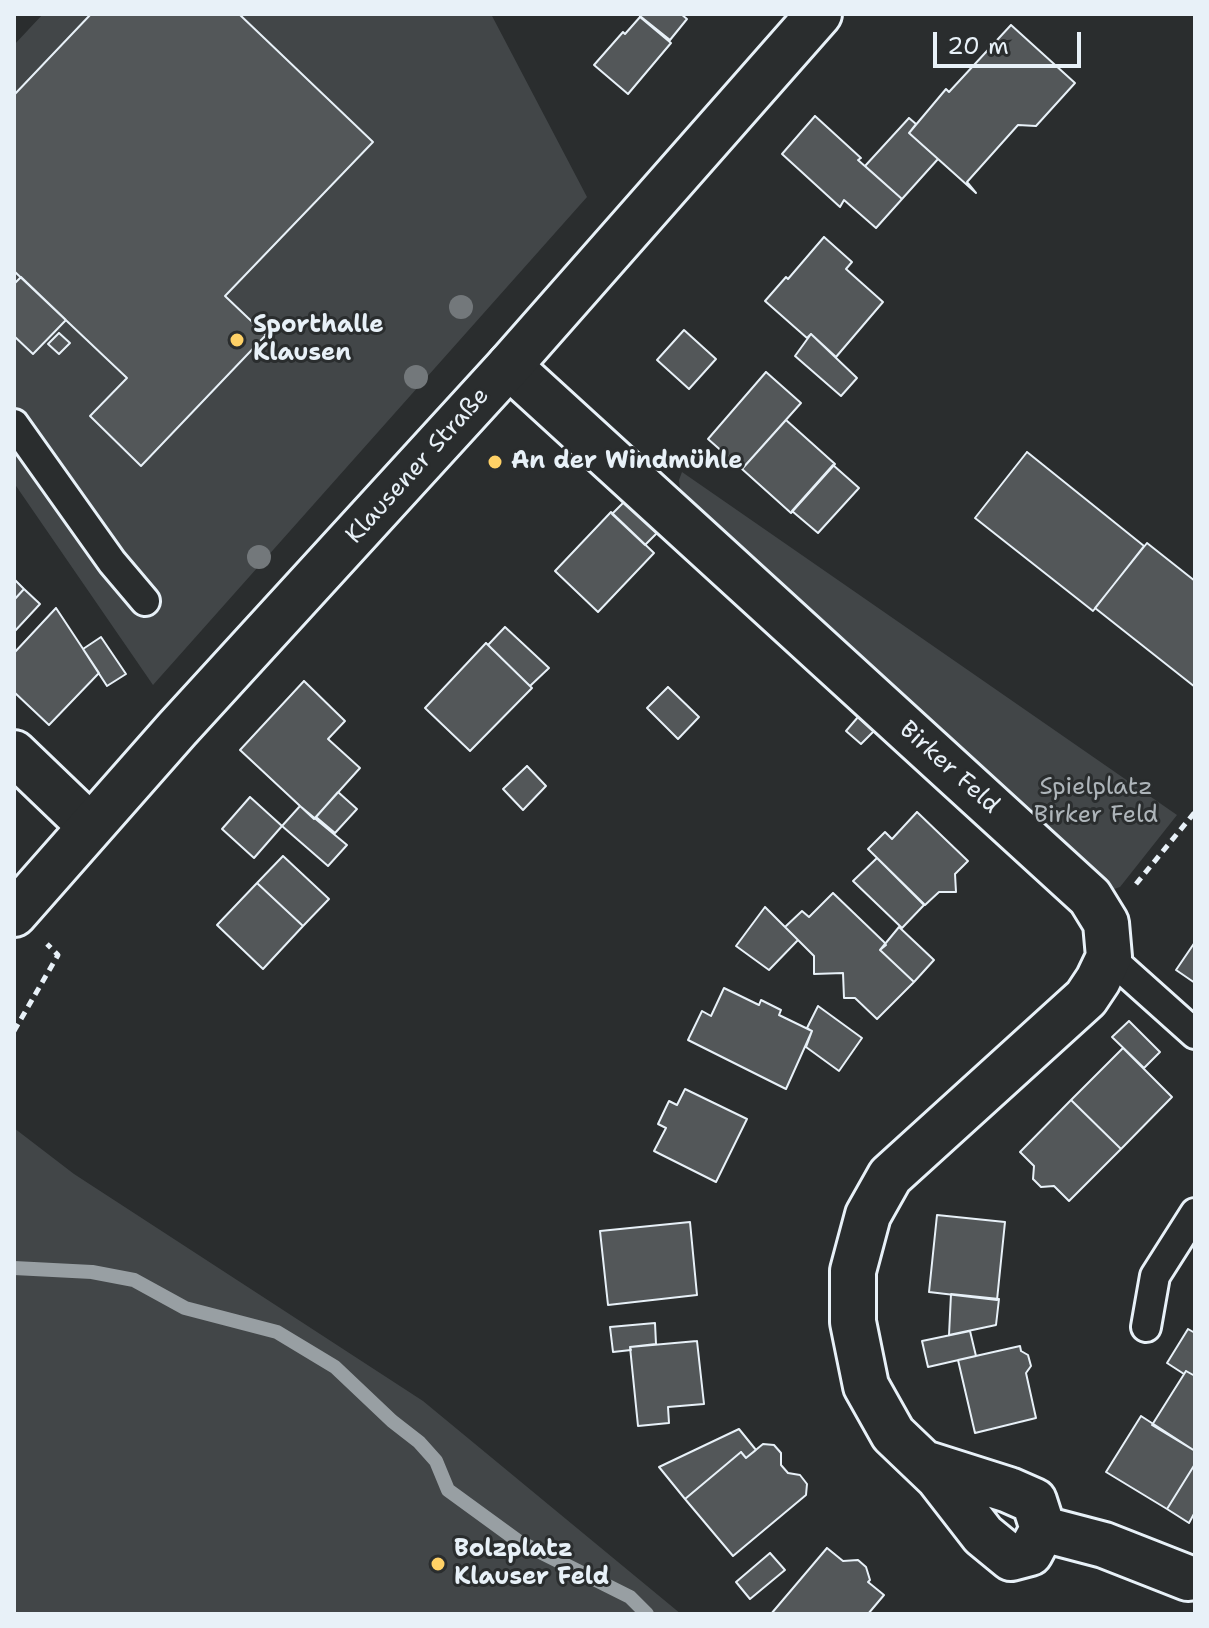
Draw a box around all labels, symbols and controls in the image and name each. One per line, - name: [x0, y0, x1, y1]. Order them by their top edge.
- scale bar: [937, 16, 1085, 66]
- text: 20 m: [947, 30, 1009, 62]
- place label: Sporthalle Klausen: [253, 312, 384, 368]
- marker: Sporthalle Klausen: [228, 331, 246, 349]
- street label: Klausener Straße: [340, 382, 496, 550]
- place label: An der Windmühle: [511, 448, 743, 476]
- marker: An der Windmühle: [486, 453, 504, 471]
- street label: Birker Feld: [893, 716, 1005, 820]
- park label: Spielplatz Birker Feld: [1034, 774, 1158, 830]
- place label: Bolzplatz Klauser Feld: [454, 1536, 609, 1592]
- marker: Bolzplatz Klauser Feld: [429, 1555, 447, 1573]

